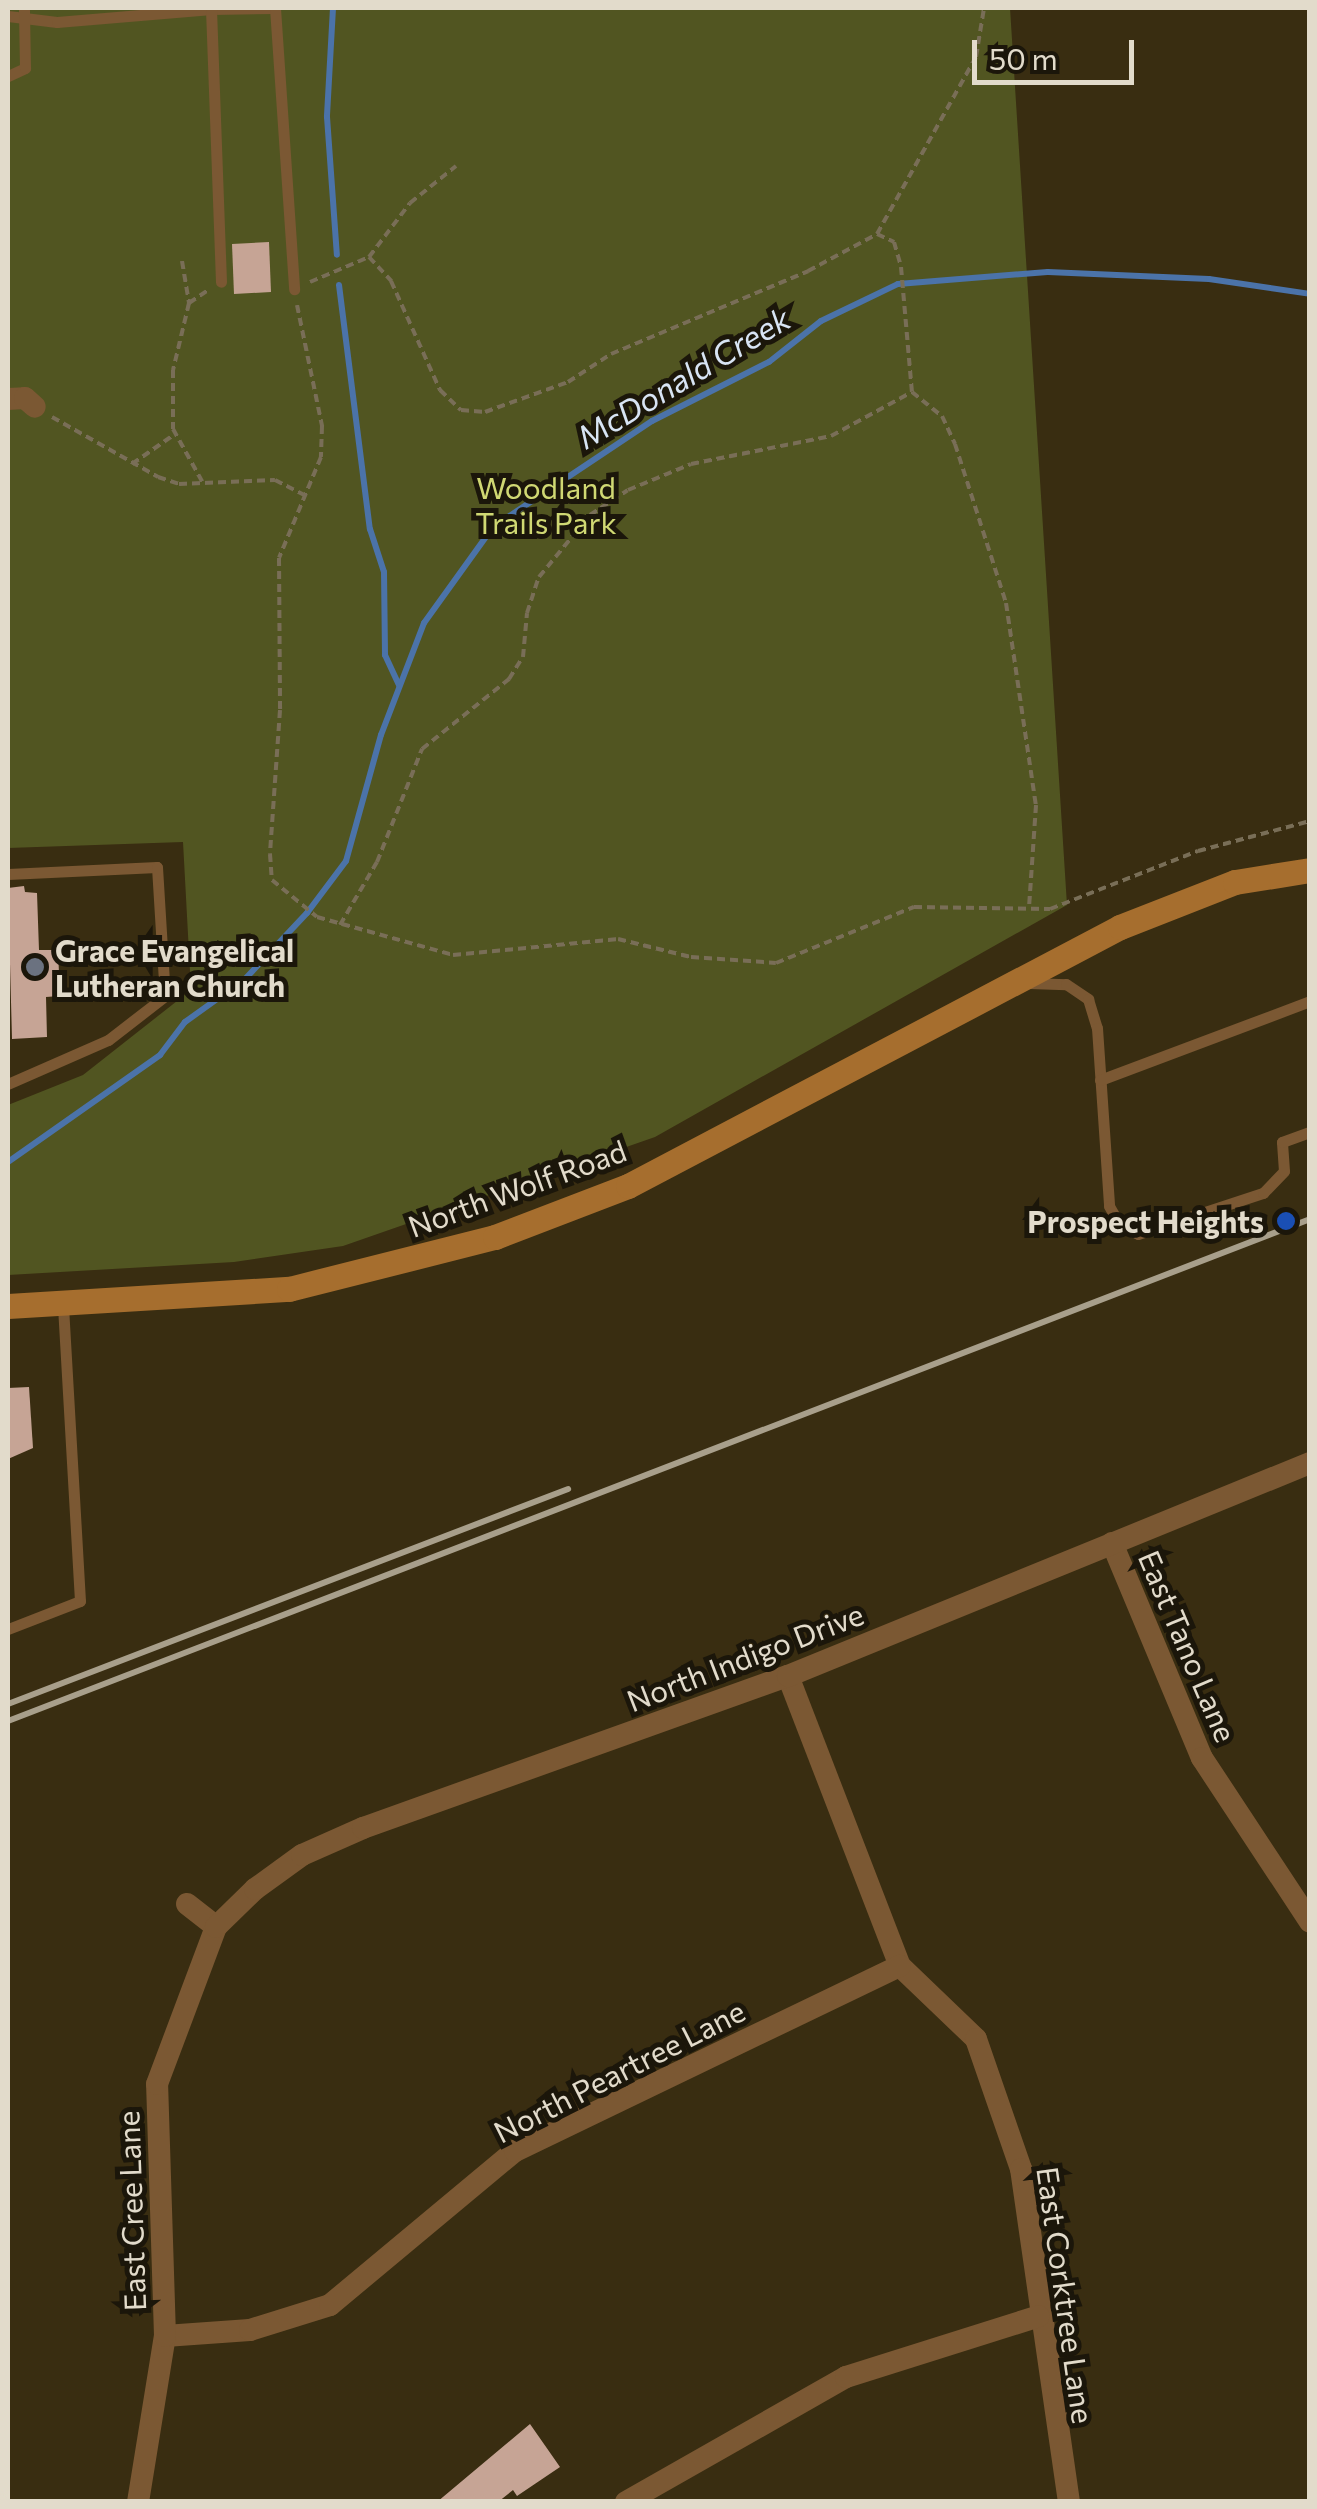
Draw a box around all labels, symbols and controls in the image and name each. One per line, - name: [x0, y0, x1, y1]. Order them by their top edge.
- scale bar: [977, 20, 1140, 82]
- text: 50 m: [989, 39, 1058, 76]
- water label: McDonald Creek: [569, 298, 797, 456]
- park label: Woodland Trails Park: [475, 469, 617, 540]
- place label: Grace Evangelical Lutheran Church: [55, 932, 294, 1002]
- marker: Grace Evangelical Lutheran Church: [24, 956, 46, 978]
- street label: North Wolf Road: [403, 1132, 631, 1244]
- place label: Prospect Heights: [1027, 1203, 1264, 1239]
- marker: Prospect Heights: [1273, 1208, 1299, 1234]
- street label: East Tano Lane: [1132, 1545, 1244, 1747]
- street label: North Indigo Drive: [622, 1595, 868, 1719]
- street label: North Peartree Lane: [488, 1992, 750, 2150]
- street label: East Cree Lane: [110, 2110, 152, 2312]
- street label: East Corktree Lane: [1030, 2164, 1102, 2426]

